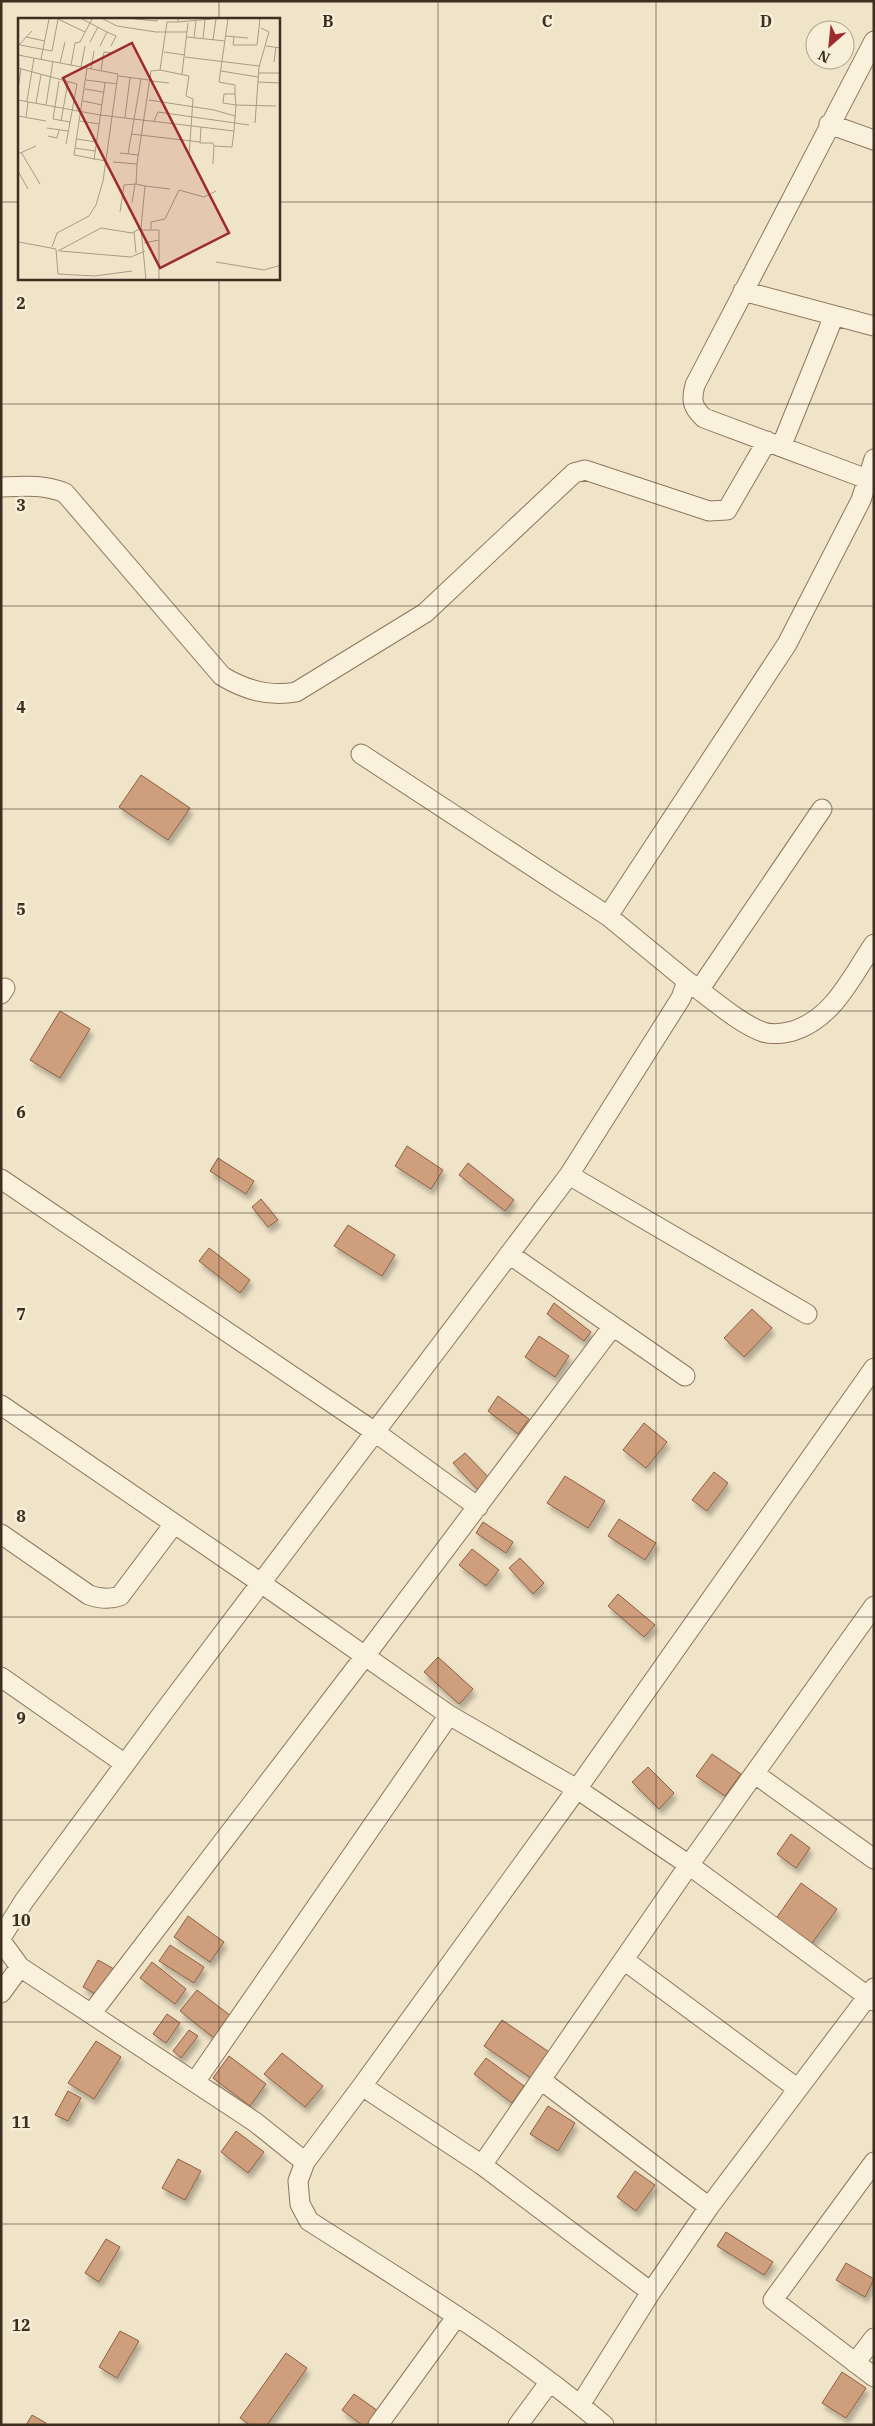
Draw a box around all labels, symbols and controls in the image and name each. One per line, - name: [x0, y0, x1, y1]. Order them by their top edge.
- text: B: [322, 11, 334, 31]
- text: C: [542, 11, 552, 31]
- text: D: [760, 11, 772, 31]
- inset map: [18, 18, 280, 280]
- north arrow: [805, 20, 855, 70]
- text: N: [815, 46, 833, 67]
- text: 2: [16, 293, 26, 313]
- text: 3: [16, 495, 26, 515]
- text: 4: [16, 697, 26, 717]
- text: 5: [16, 899, 26, 919]
- text: 6: [16, 1102, 26, 1122]
- text: 7: [16, 1304, 26, 1324]
- text: 8: [16, 1506, 26, 1526]
- text: 9: [16, 1708, 26, 1728]
- text: 10: [11, 1910, 31, 1930]
- text: 11: [11, 2112, 31, 2132]
- text: 12: [11, 2315, 31, 2335]

